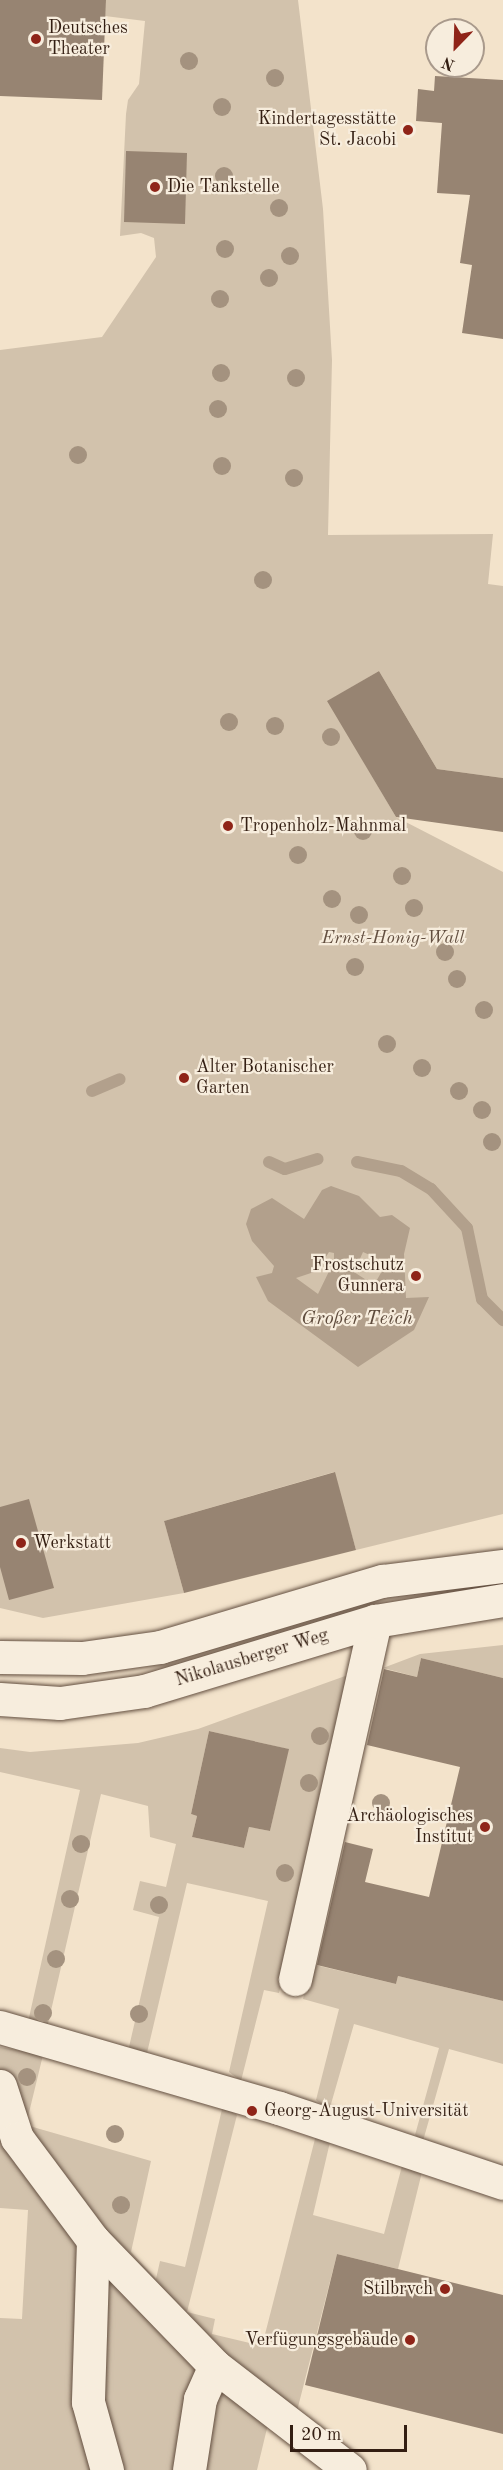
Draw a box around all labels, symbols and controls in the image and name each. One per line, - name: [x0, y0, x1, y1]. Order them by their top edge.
- place label: Deutsches Theater: [48, 18, 128, 60]
- north arrow: [425, 18, 485, 78]
- marker: Deutsches Theater: [29, 32, 43, 46]
- text: N: [440, 53, 458, 72]
- place label: Kindertagesstätte St. Jacobi: [258, 109, 396, 152]
- marker: Kindertagesstätte St. Jacobi: [401, 123, 415, 137]
- place label: Die Tankstelle: [167, 176, 279, 198]
- marker: Die Tankstelle: [148, 180, 162, 194]
- place label: Tropenholz-Mahnmal: [240, 815, 406, 837]
- marker: Tropenholz-Mahnmal: [221, 819, 235, 833]
- park label: Ernst-Honig-Wall: [322, 927, 464, 949]
- place label: Alter Botanischer Garten: [196, 1057, 334, 1100]
- marker: Alter Botanischer Garten: [177, 1071, 191, 1085]
- place label: Frostschutz Gunnera: [312, 1255, 404, 1298]
- marker: Frostschutz Gunnera: [409, 1269, 423, 1283]
- water label: Großer Teich: [301, 1307, 413, 1331]
- place label: Werkstatt: [33, 1532, 111, 1554]
- marker: Werkstatt: [14, 1536, 28, 1550]
- street label: Nikolausberger Weg: [173, 1624, 331, 1692]
- place label: Archäologisches Institut: [346, 1806, 473, 1848]
- marker: Archäologisches Institut: [478, 1820, 492, 1834]
- place label: Georg-August-Universität: [264, 2100, 469, 2122]
- marker: Georg-August-Universität: [245, 2104, 259, 2118]
- place label: Stilbrvch: [363, 2278, 433, 2300]
- marker: Stilbrvch: [438, 2282, 452, 2296]
- place label: Verfügungsgebäude: [245, 2329, 398, 2351]
- marker: Verfügungsgebäude: [403, 2333, 417, 2347]
- scale bar: [293, 2413, 410, 2451]
- text: 20 m: [301, 2426, 341, 2444]

